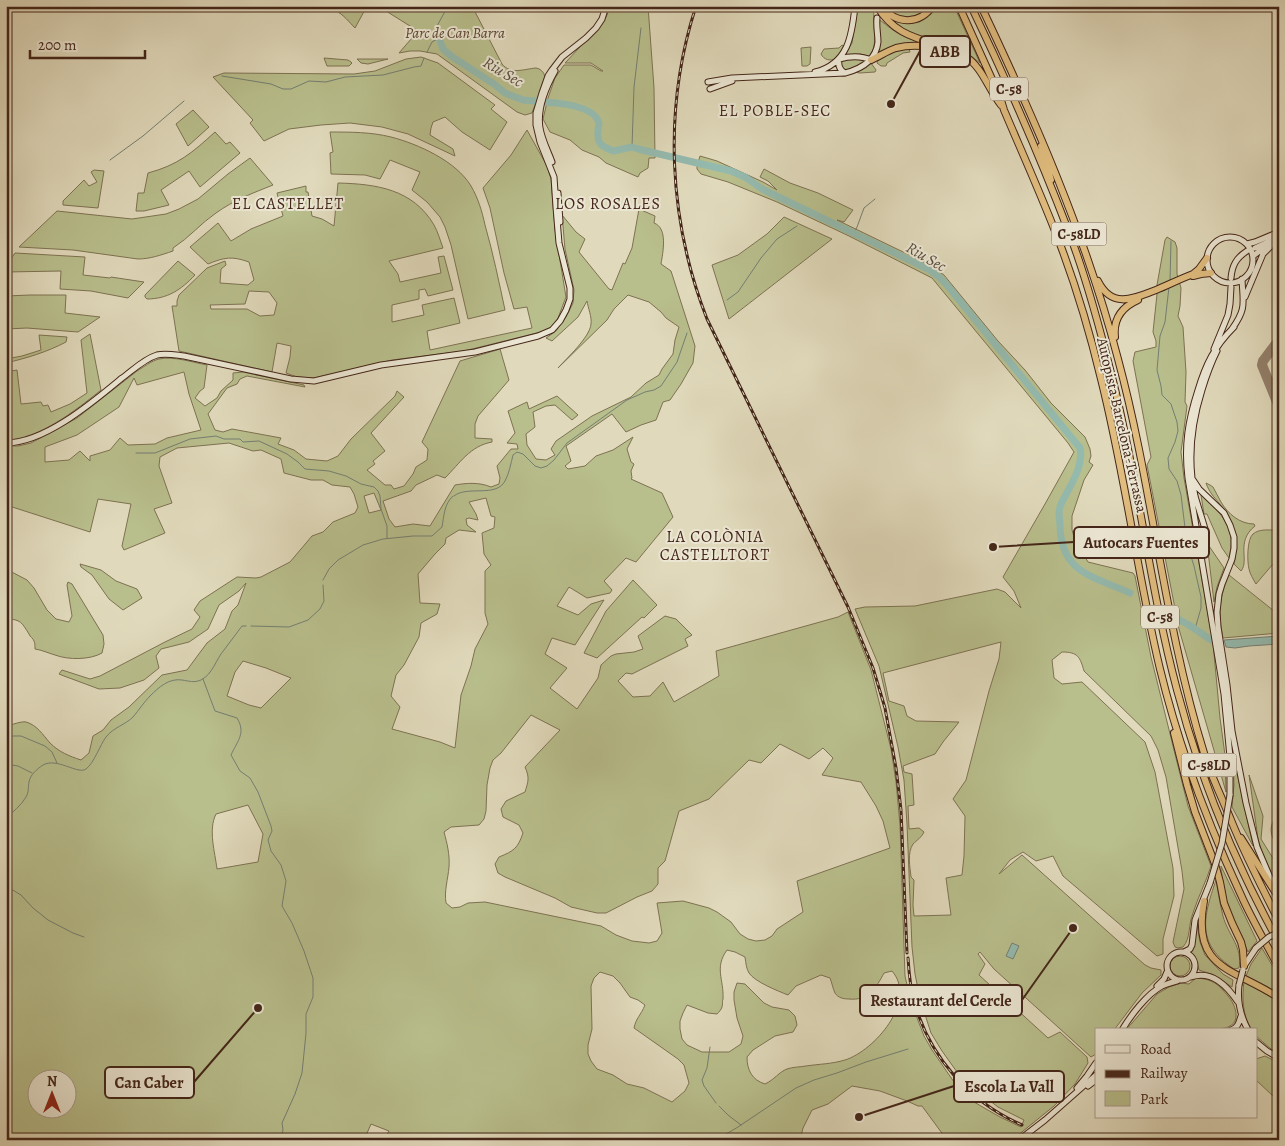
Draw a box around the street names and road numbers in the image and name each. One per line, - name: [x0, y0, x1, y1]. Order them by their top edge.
- road number: C-58: [990, 78, 1028, 100]
- road number: C-58LD: [1052, 222, 1106, 245]
- street label: Autopista Barcelona-Terrassa: [1092, 335, 1152, 514]
- road number: C-58: [1141, 606, 1179, 628]
- road number: C-58LD: [1182, 754, 1236, 776]

